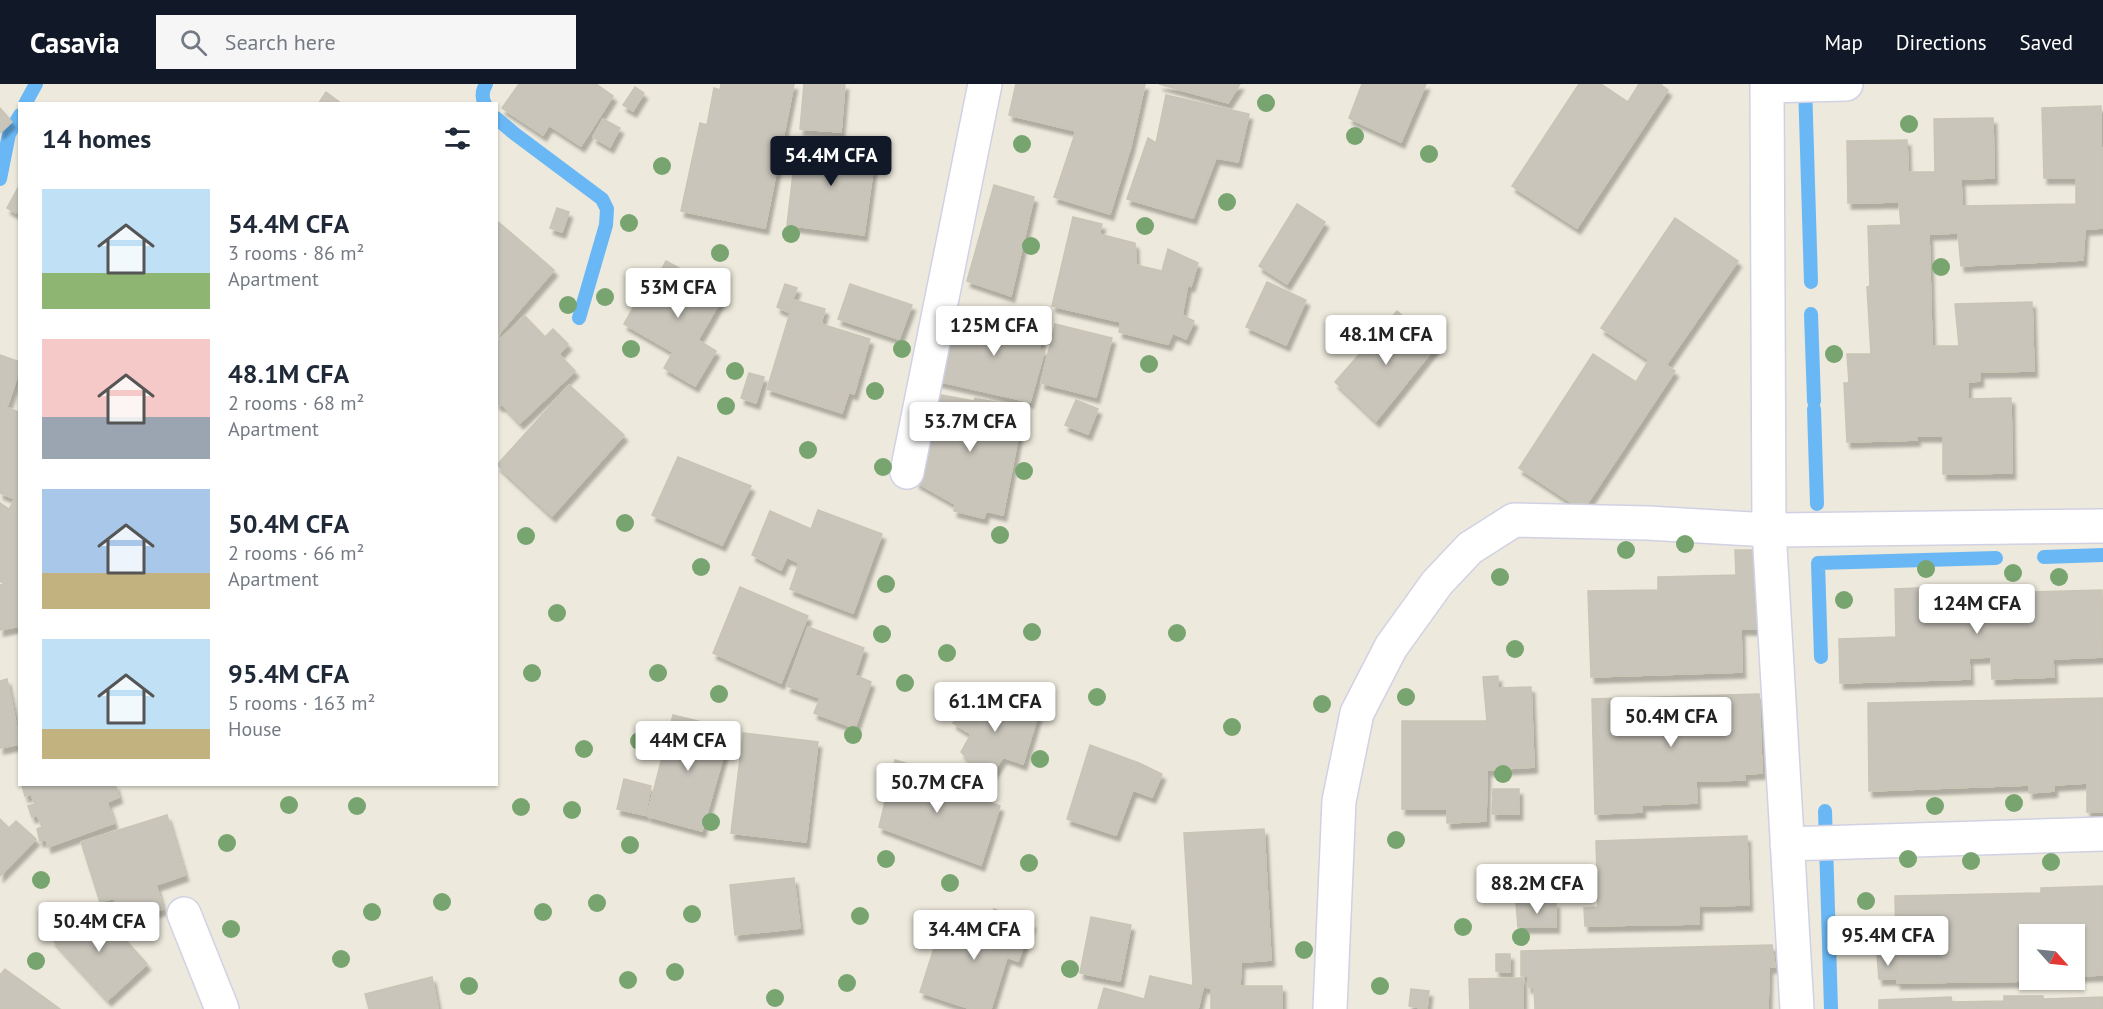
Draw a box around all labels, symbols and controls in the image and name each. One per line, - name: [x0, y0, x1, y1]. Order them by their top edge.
- search box: [156, 15, 576, 69]
- text: Casavia: [30, 24, 120, 61]
- icon: search: [177, 26, 210, 59]
- text: Search here: [225, 28, 336, 56]
- text: Map: [1824, 29, 1863, 56]
- text: Directions: [1896, 29, 1987, 56]
- text: Saved: [2020, 29, 2073, 56]
- text: 14 homes: [42, 122, 151, 155]
- icon: filters: [441, 122, 474, 155]
- pin: 54.4M CFA: [762, 136, 900, 187]
- text: 54.4M CFA: [784, 142, 878, 168]
- text: 54.4M CFA: [228, 207, 349, 240]
- icon: home: [90, 213, 162, 285]
- text: 3 rooms · 86 m²: [228, 240, 364, 266]
- text: Apartment: [228, 266, 319, 292]
- pin: 53M CFA: [623, 268, 733, 319]
- text: 53M CFA: [640, 274, 716, 300]
- pin: 125M CFA: [932, 306, 1056, 357]
- text: 125M CFA: [950, 312, 1038, 338]
- pin: 48.1M CFA: [1317, 315, 1455, 366]
- text: 48.1M CFA: [1339, 321, 1433, 347]
- text: 48.1M CFA: [228, 357, 349, 390]
- icon: home: [90, 363, 162, 435]
- text: 2 rooms · 68 m²: [228, 390, 364, 416]
- pin: 53.7M CFA: [901, 402, 1039, 453]
- text: 53.7M CFA: [923, 408, 1017, 434]
- text: Apartment: [228, 416, 319, 442]
- text: 50.4M CFA: [228, 507, 349, 540]
- icon: home: [90, 513, 162, 585]
- text: 2 rooms · 66 m²: [228, 540, 364, 566]
- text: Apartment: [228, 566, 319, 592]
- pin: 124M CFA: [1915, 584, 2039, 635]
- text: 124M CFA: [1933, 590, 2021, 616]
- text: 95.4M CFA: [228, 657, 349, 690]
- icon: home: [90, 663, 162, 735]
- pin: 61.1M CFA: [926, 682, 1064, 733]
- text: 61.1M CFA: [948, 688, 1042, 714]
- text: 5 rooms · 163 m²: [228, 690, 375, 716]
- pin: 50.4M CFA: [1602, 697, 1740, 748]
- text: 50.4M CFA: [1624, 703, 1718, 729]
- text: House: [228, 716, 282, 742]
- pin: 44M CFA: [633, 721, 743, 772]
- text: 44M CFA: [650, 727, 726, 753]
- pin: 50.7M CFA: [868, 763, 1006, 814]
- text: 50.7M CFA: [890, 769, 984, 795]
- pin: 88.2M CFA: [1468, 864, 1606, 915]
- text: 88.2M CFA: [1490, 870, 1584, 896]
- pin: 50.4M CFA: [30, 902, 168, 953]
- text: 50.4M CFA: [52, 908, 146, 934]
- pin: 34.4M CFA: [905, 910, 1043, 961]
- text: 34.4M CFA: [927, 916, 1021, 942]
- pin: 95.4M CFA: [1819, 916, 1957, 967]
- text: 95.4M CFA: [1841, 922, 1935, 948]
- north arrow: [2019, 924, 2085, 990]
- map controls: [2019, 924, 2085, 990]

